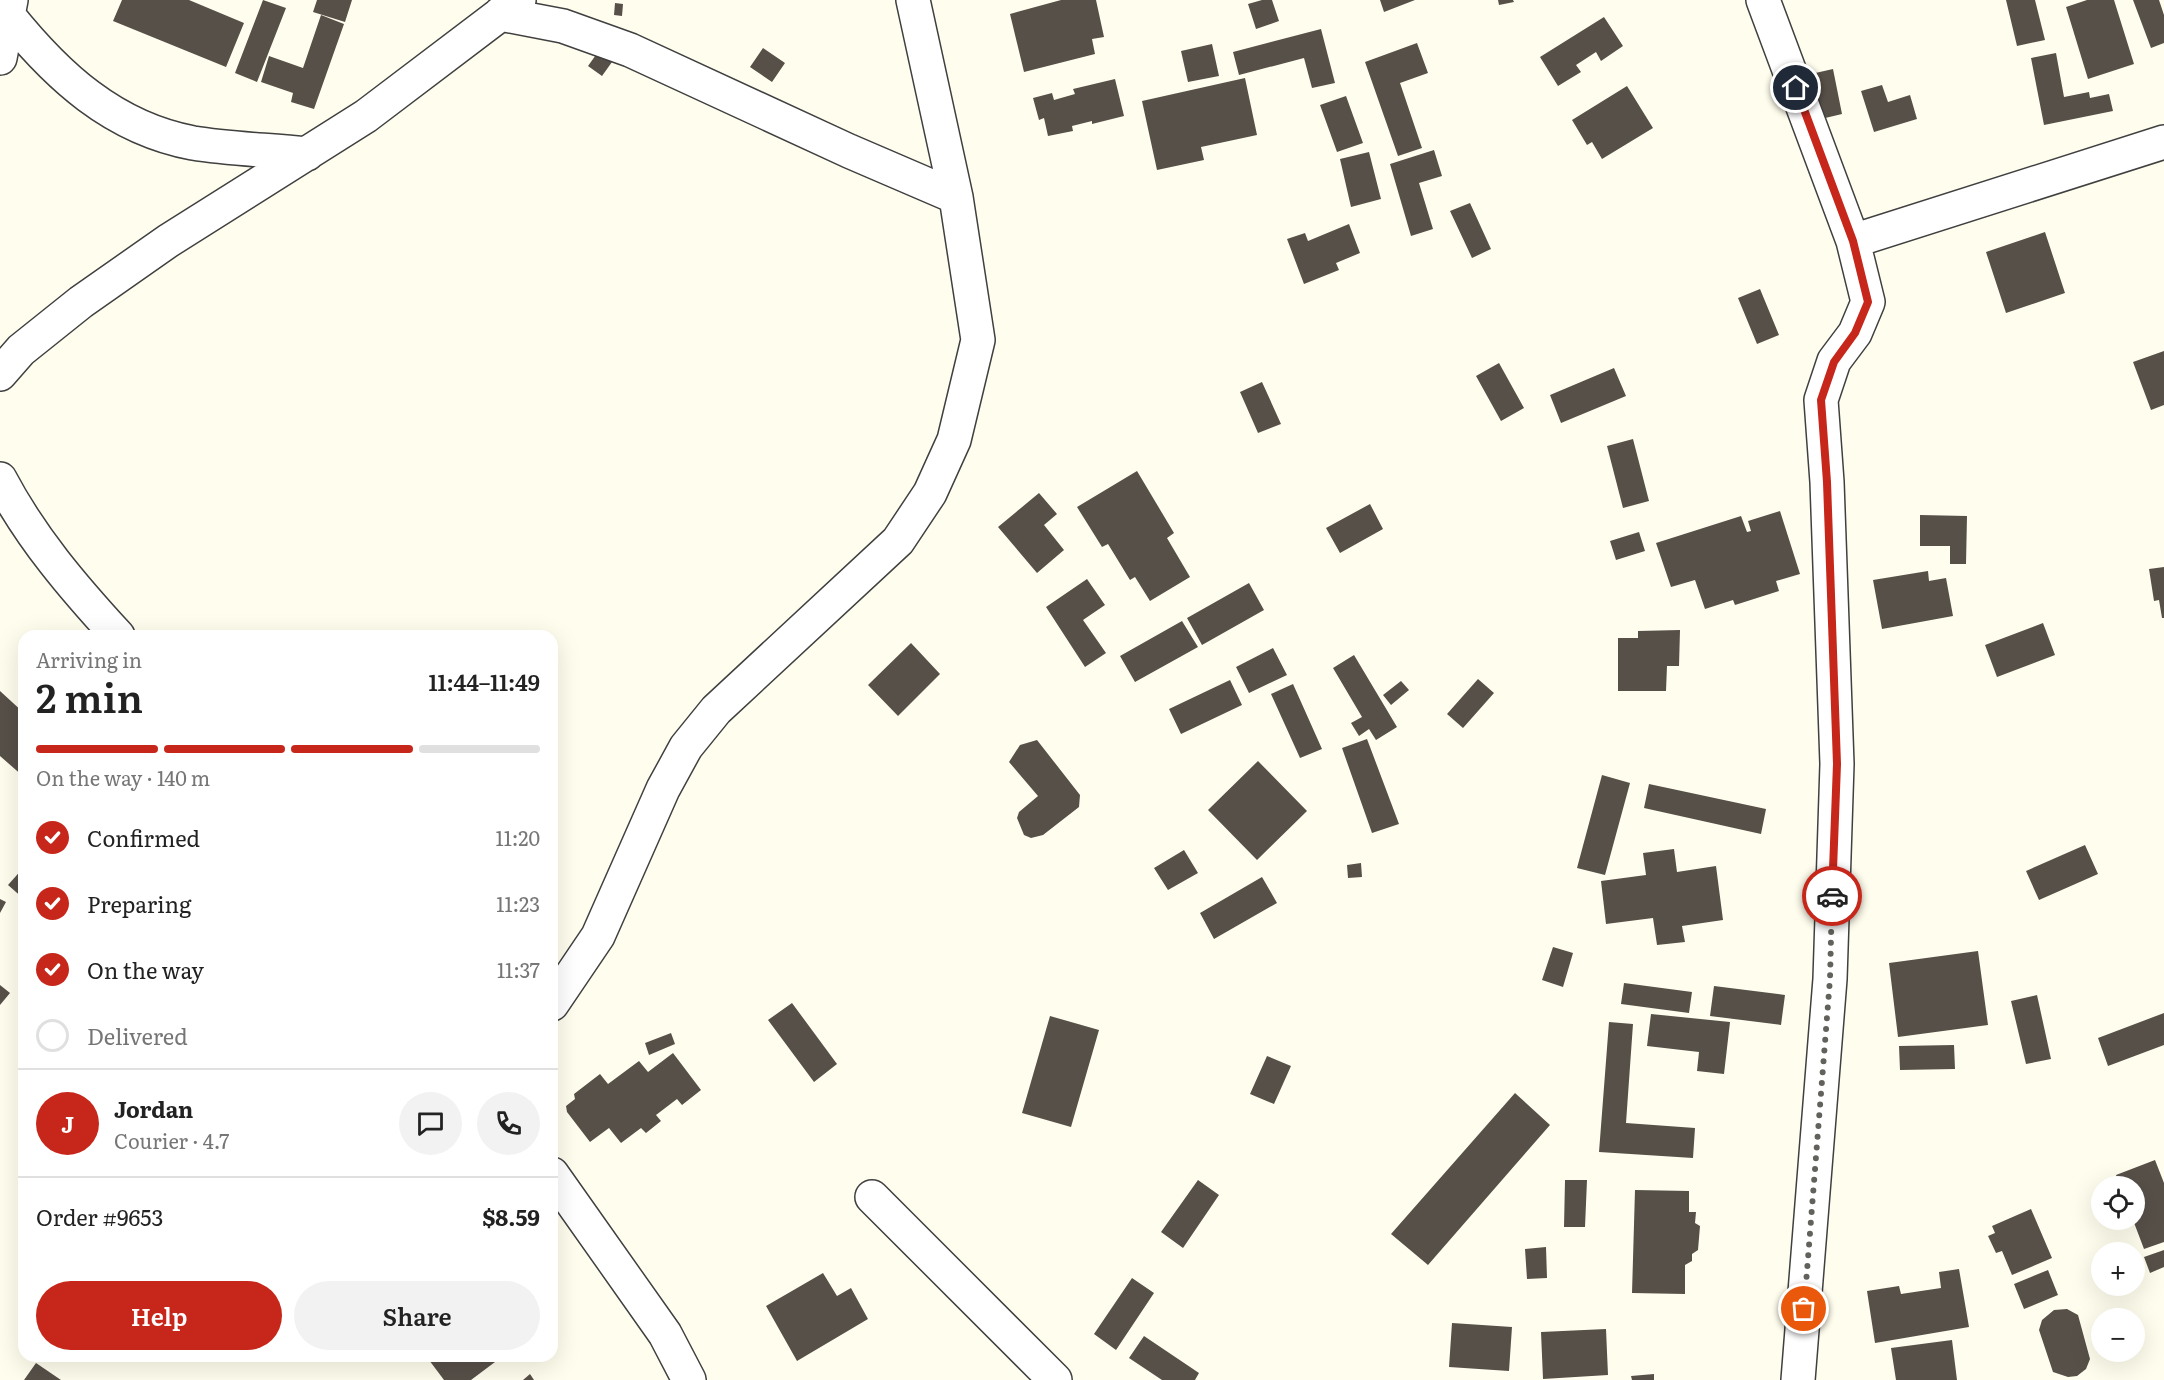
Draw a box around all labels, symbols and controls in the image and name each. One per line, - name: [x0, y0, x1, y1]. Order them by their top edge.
- pin: [1770, 62, 1821, 113]
- icon: home: [1779, 71, 1812, 104]
- text: Arriving in: [36, 644, 142, 674]
- text: 11:44–11:49: [428, 665, 540, 698]
- text: 2 min: [36, 667, 143, 725]
- text: On the way · 140 m: [36, 762, 210, 792]
- icon: check: [36, 821, 69, 854]
- text: Confirmed: [87, 821, 200, 854]
- text: 11:20: [496, 822, 540, 852]
- courier: [1802, 866, 1862, 926]
- icon: car: [1816, 880, 1849, 913]
- icon: check: [36, 887, 69, 920]
- text: Preparing: [87, 887, 191, 920]
- text: 11:23: [496, 888, 540, 918]
- icon: check: [36, 953, 69, 986]
- text: On the way: [87, 953, 204, 986]
- text: 11:37: [497, 954, 540, 984]
- text: Delivered: [87, 1019, 188, 1052]
- text: Jordan: [114, 1092, 193, 1125]
- button: chat: [399, 1092, 462, 1155]
- button: phone: [477, 1092, 540, 1155]
- text: J: [61, 1107, 74, 1140]
- text: Courier · 4.7: [114, 1125, 229, 1155]
- map controls: [2091, 1176, 2145, 1362]
- button: locate: [2091, 1176, 2145, 1230]
- text: Order #9653: [36, 1200, 163, 1233]
- text: $8.59: [482, 1200, 540, 1233]
- button: +: [2091, 1242, 2145, 1296]
- button: Help: [36, 1281, 282, 1350]
- button: Share: [294, 1281, 540, 1350]
- pin: [1778, 1283, 1829, 1334]
- icon: bag: [1787, 1292, 1820, 1325]
- button: −: [2091, 1308, 2145, 1362]

